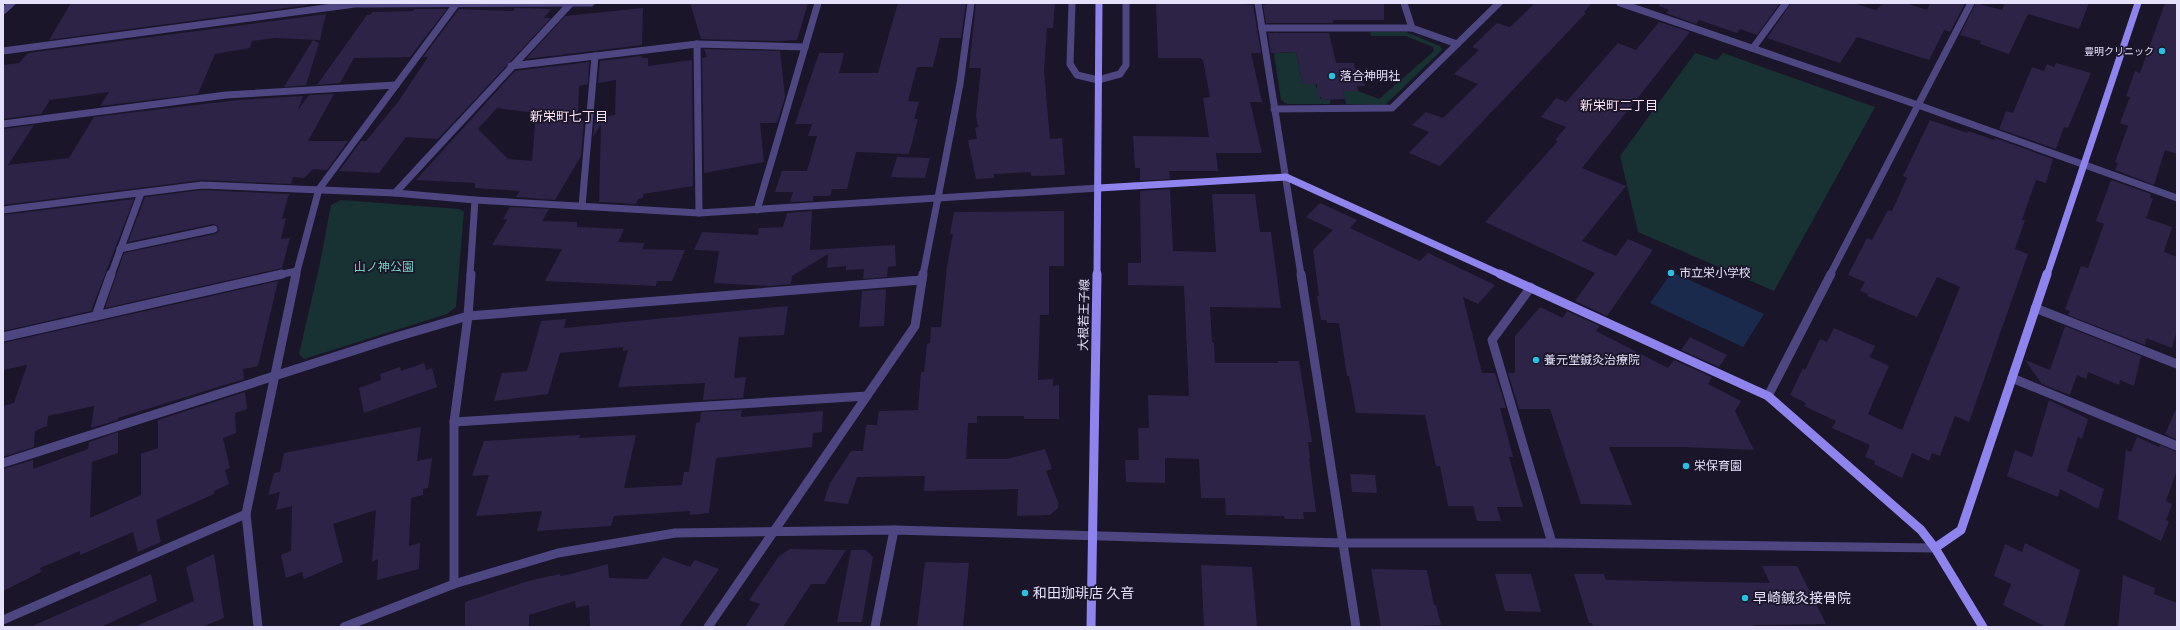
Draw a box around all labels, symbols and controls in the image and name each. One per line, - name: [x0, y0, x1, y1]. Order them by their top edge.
- place label: 豊明クリニック: [2084, 46, 2154, 57]
- marker: 豊明クリニック: [2157, 46, 2167, 56]
- place label: 落合神明社: [1340, 69, 1400, 82]
- marker: 落合神明社: [1327, 71, 1337, 81]
- district label: 新栄町二丁目: [1580, 98, 1658, 112]
- district label: 新栄町七丁目: [530, 109, 608, 123]
- park label: 山ノ神公園: [354, 260, 414, 273]
- place label: 市立栄小学校: [1679, 266, 1751, 279]
- marker: 市立栄小学校: [1666, 268, 1676, 278]
- street label: 大根若王子線: [1076, 279, 1091, 351]
- place label: 養元堂鍼灸治療院: [1544, 353, 1640, 366]
- marker: 養元堂鍼灸治療院: [1531, 355, 1541, 365]
- place label: 栄保育園: [1694, 459, 1742, 472]
- marker: 栄保育園: [1681, 461, 1691, 471]
- place label: 和田珈琲店 久音: [1033, 585, 1134, 601]
- marker: 和田珈琲店 久音: [1020, 588, 1030, 598]
- place label: 早崎鍼灸接骨院: [1753, 590, 1851, 606]
- marker: 早崎鍼灸接骨院: [1740, 593, 1750, 603]

